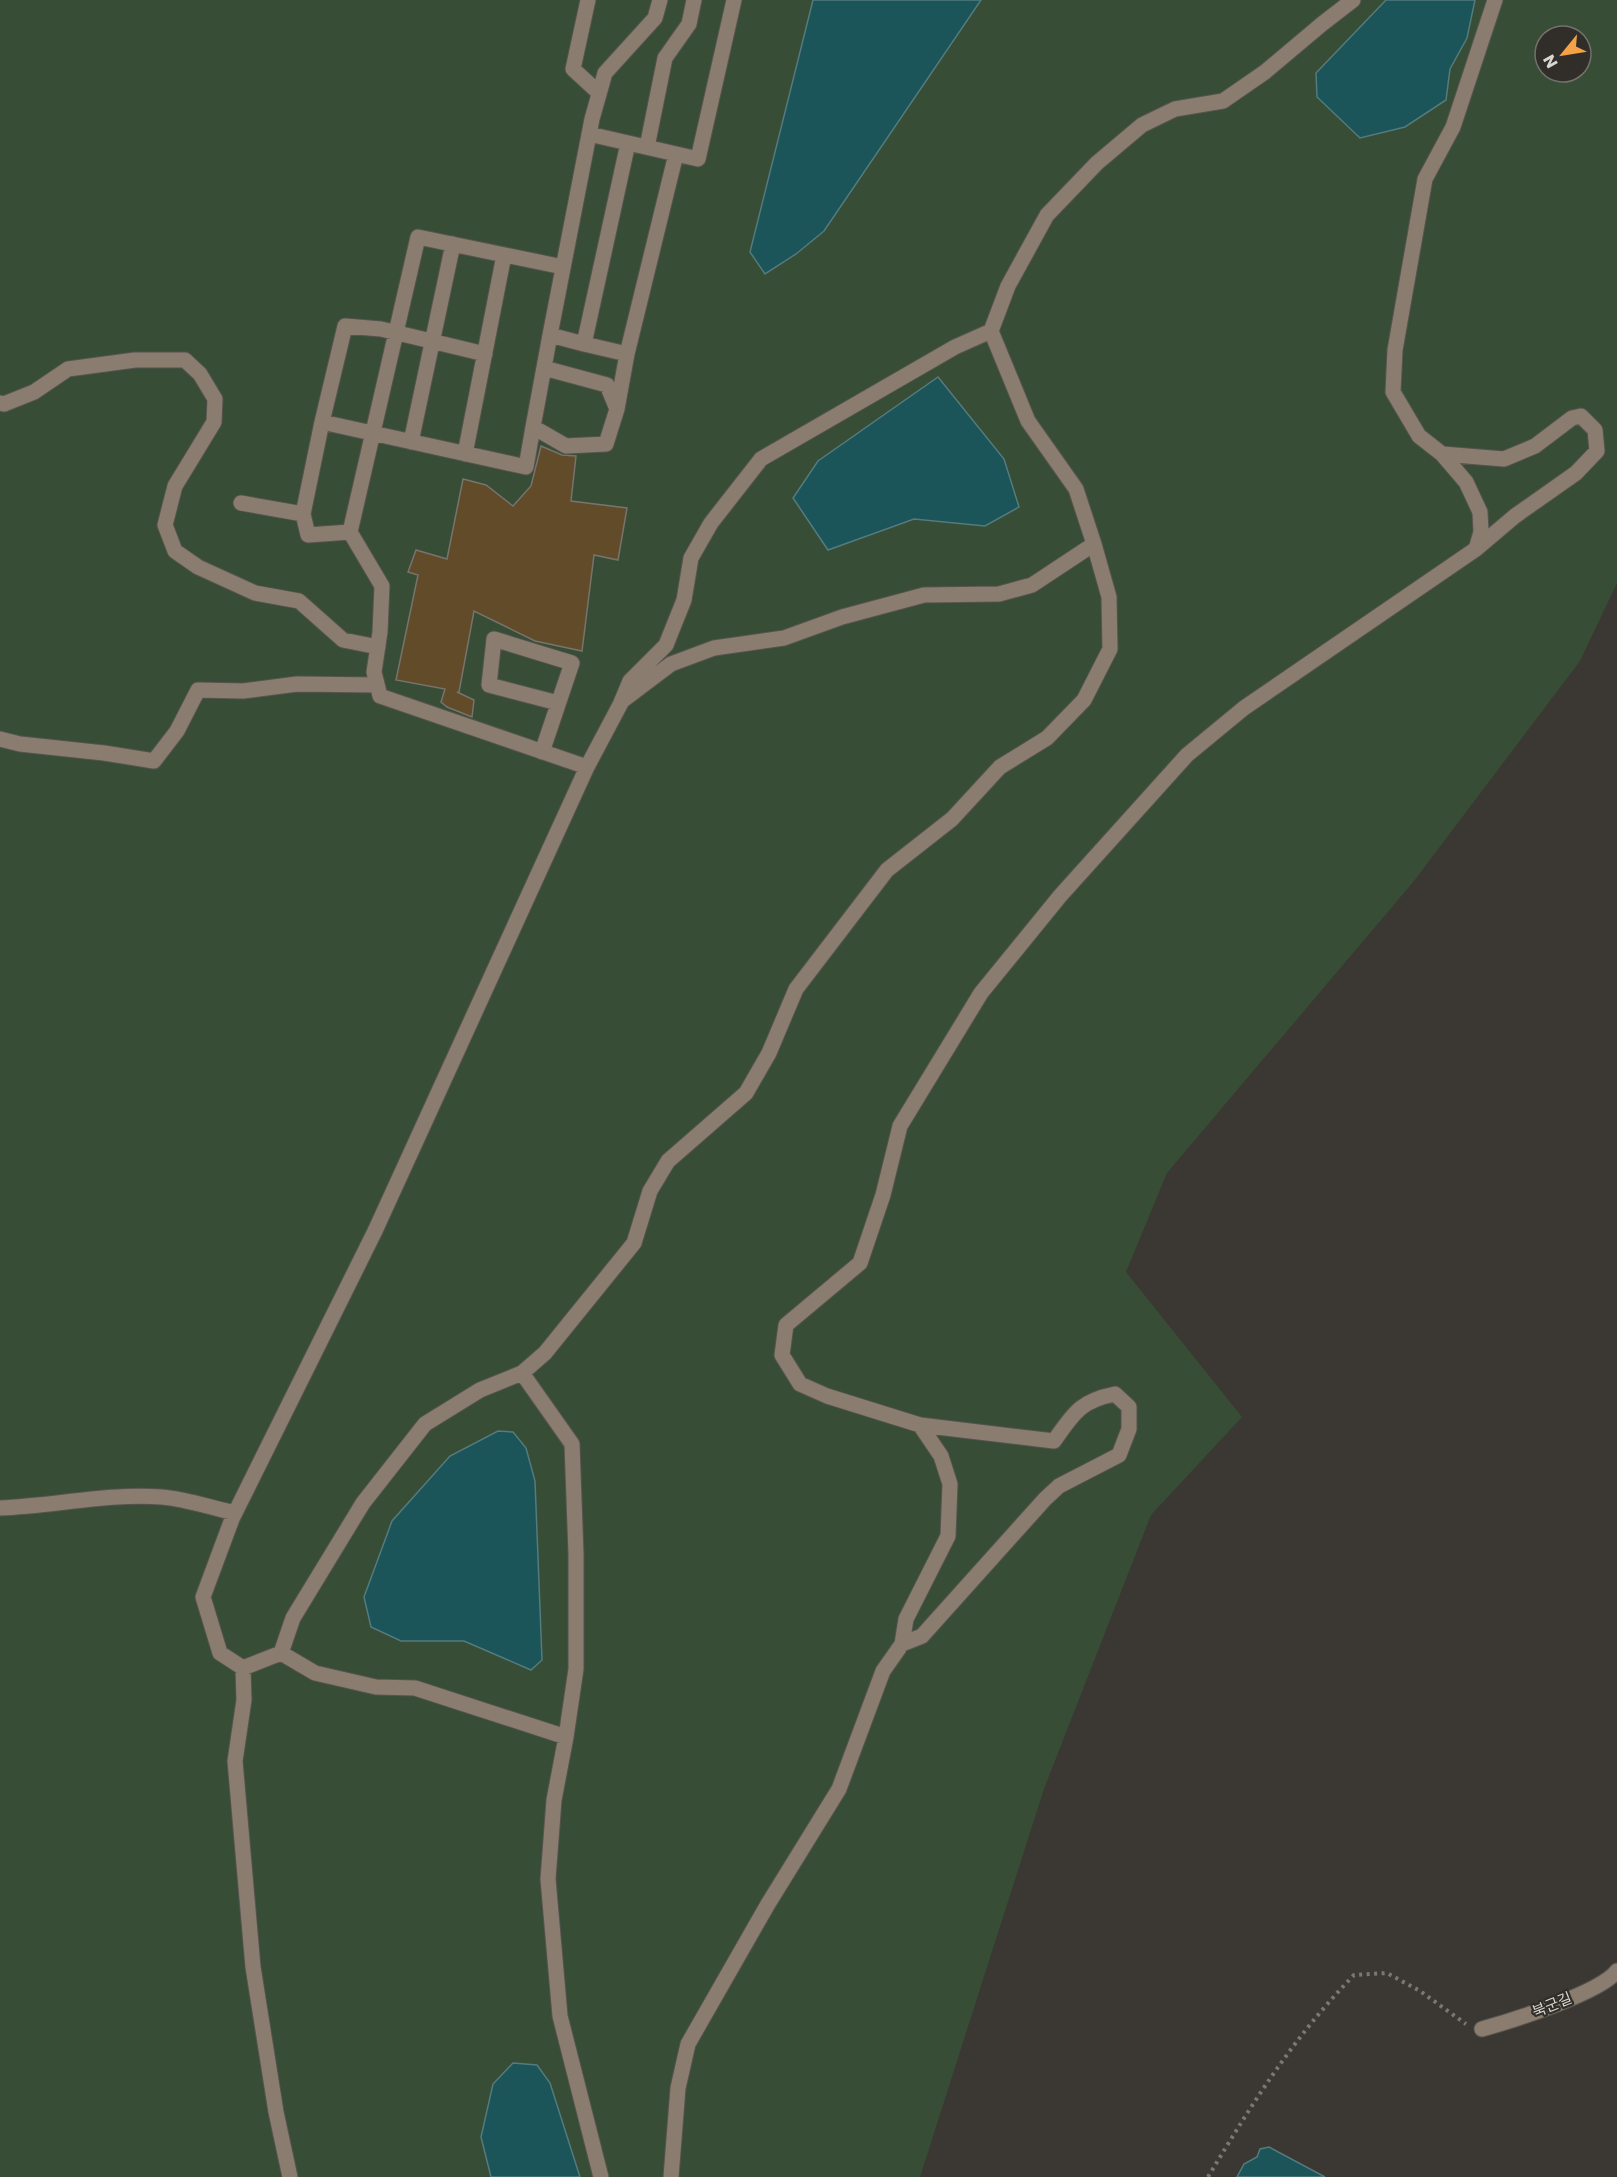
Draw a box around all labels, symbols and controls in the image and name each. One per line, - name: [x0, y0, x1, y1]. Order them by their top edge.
- north arrow: [1533, 24, 1593, 84]
- text: N: [1537, 50, 1563, 72]
- street label: 북군길: [1529, 1987, 1575, 2022]

